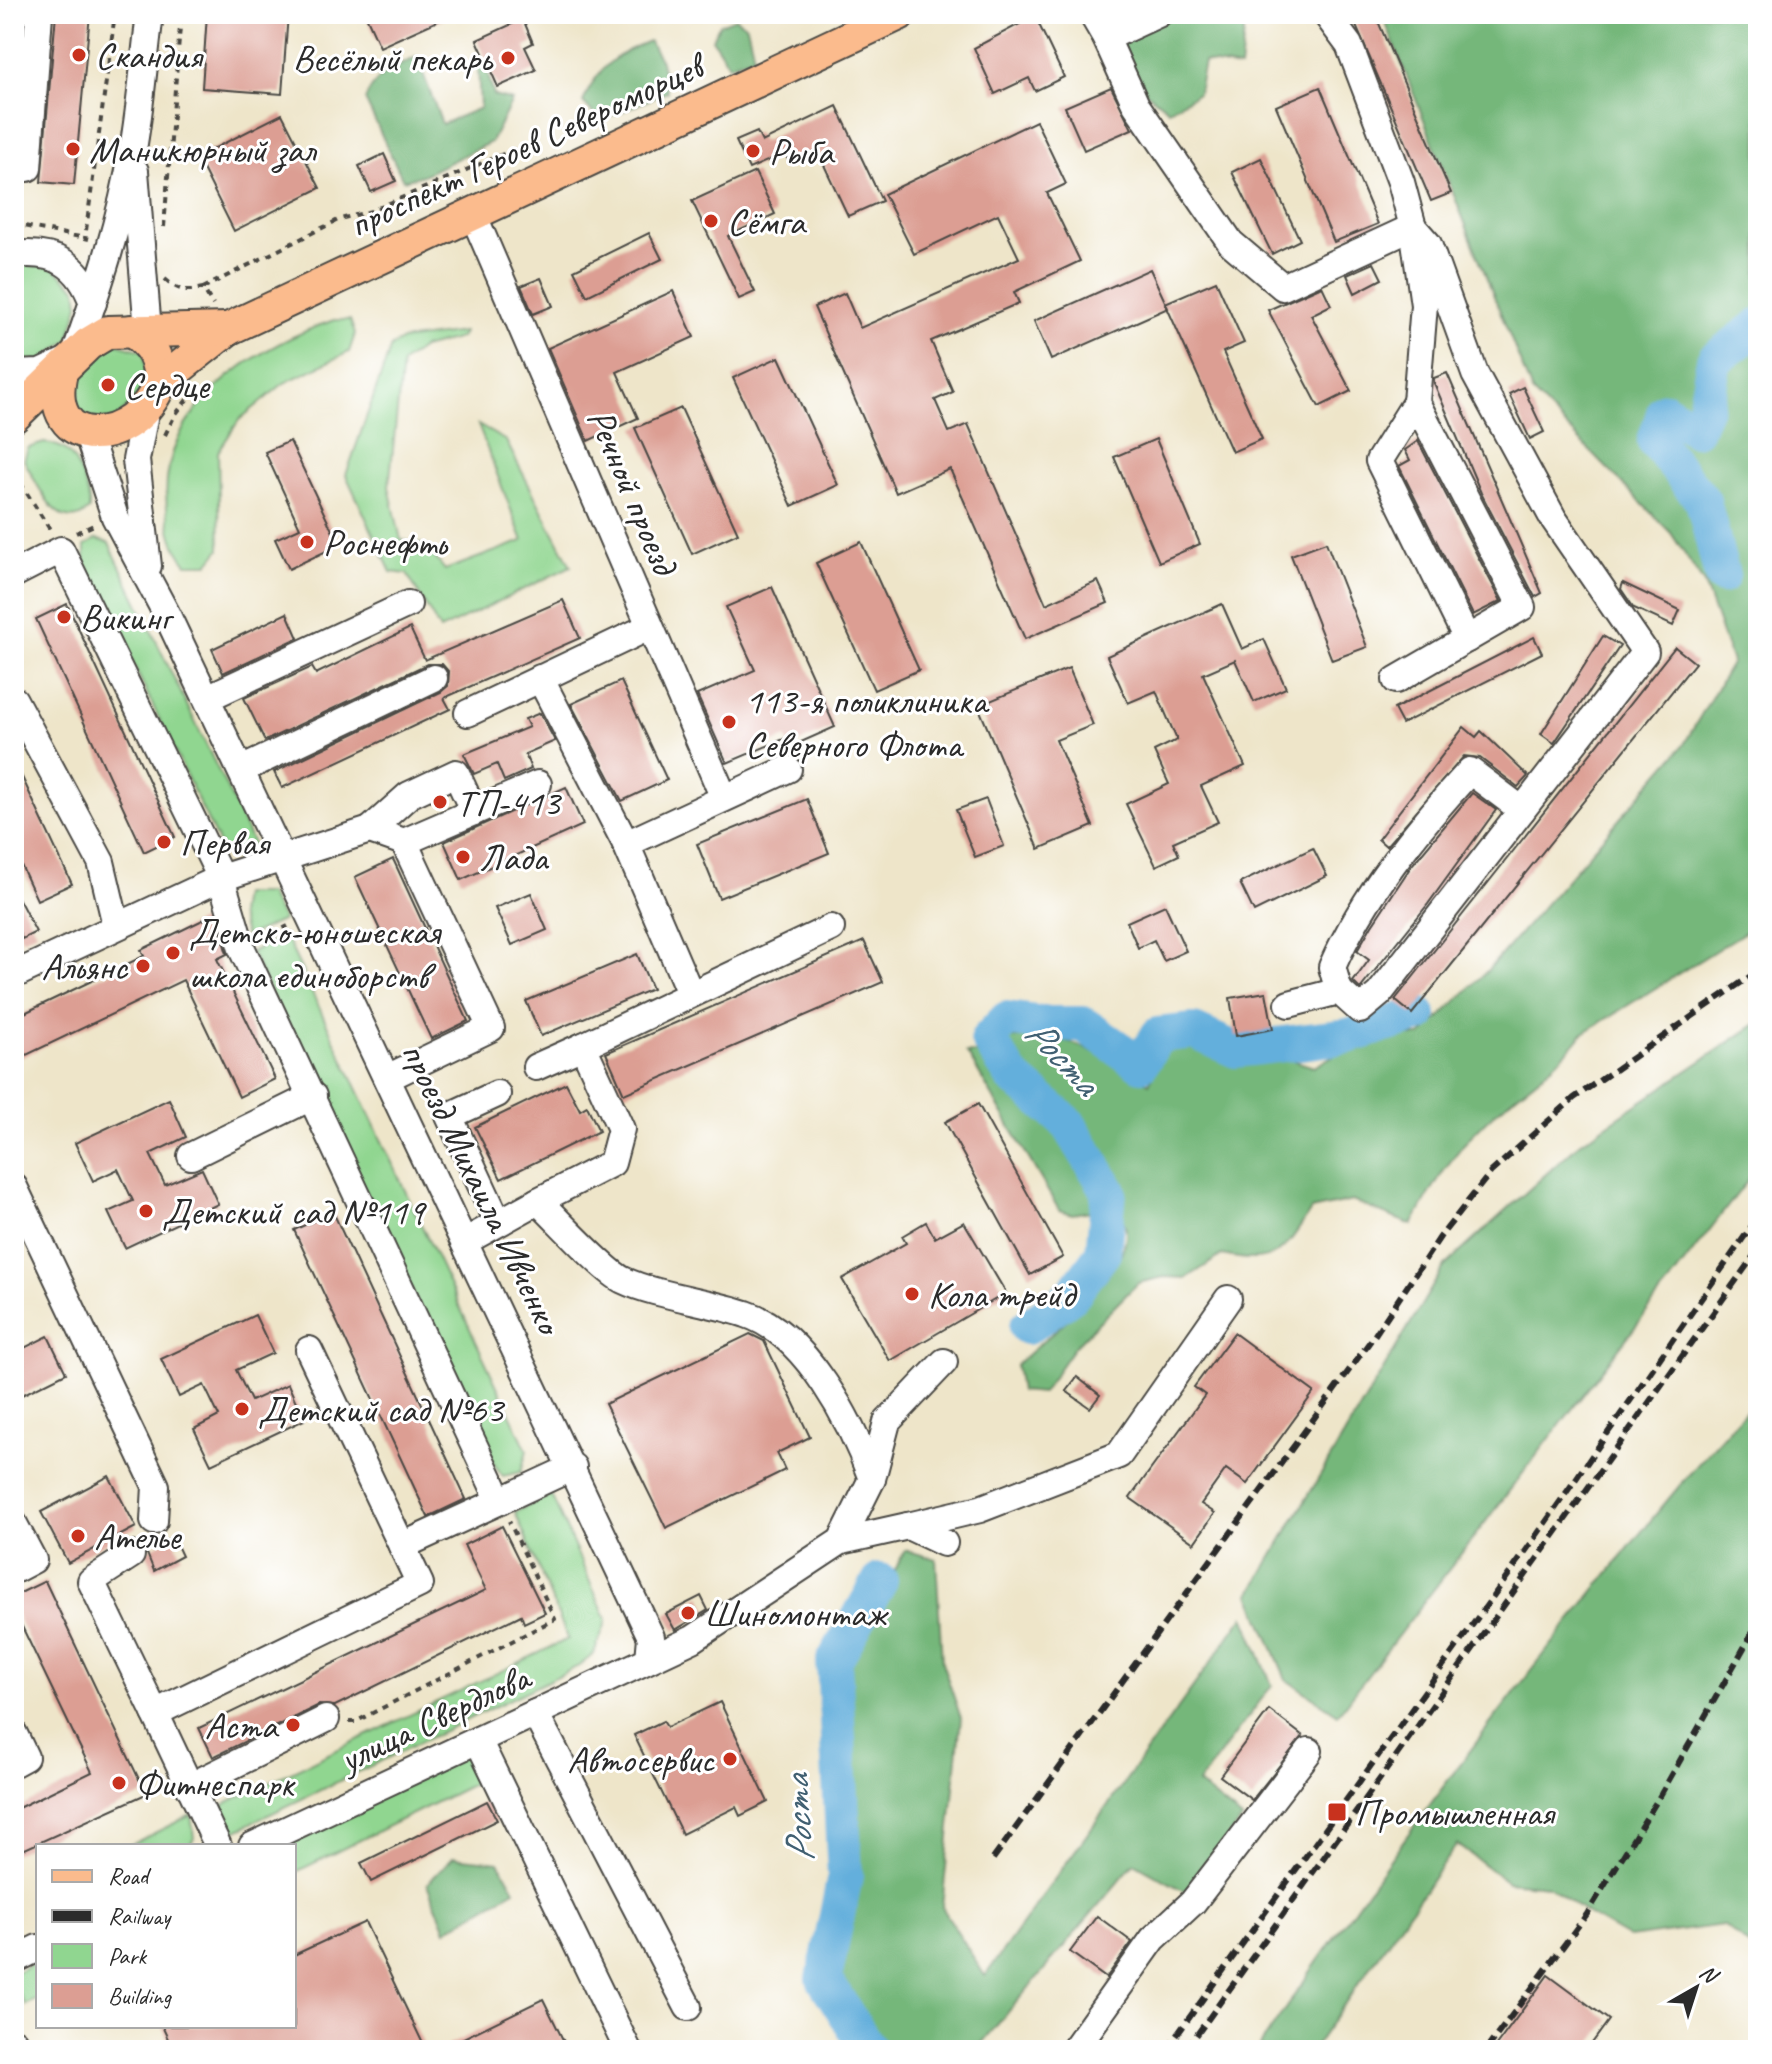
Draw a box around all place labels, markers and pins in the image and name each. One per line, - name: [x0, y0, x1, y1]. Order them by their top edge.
- place label: Скандия: [95, 32, 204, 79]
- place label: Весёлый пекарь: [293, 35, 495, 82]
- marker: Скандия: [70, 46, 88, 64]
- marker: Весёлый пекарь: [499, 49, 517, 67]
- place label: Маникюрный зал: [89, 126, 318, 173]
- place label: Рыба: [769, 128, 835, 175]
- marker: Маникюрный зал: [64, 140, 82, 158]
- marker: Рыба: [744, 142, 762, 160]
- place label: Сёмга: [727, 198, 807, 245]
- marker: Сёмга: [702, 212, 720, 230]
- place label: Сердце: [124, 362, 211, 409]
- marker: Сердце: [99, 376, 117, 394]
- place label: Роснефть: [323, 519, 449, 566]
- marker: Роснефть: [298, 533, 316, 551]
- place label: Викинг: [80, 594, 175, 641]
- marker: Викинг: [55, 608, 73, 626]
- place label: 113-я поликлиника Северного Флота: [745, 677, 990, 768]
- marker: 113-я поликлиника Северного Флота: [720, 713, 738, 731]
- place label: ТП-413: [456, 779, 563, 826]
- marker: ТП-413: [431, 793, 449, 811]
- place label: Первая: [180, 819, 272, 866]
- marker: Первая: [155, 833, 173, 851]
- place label: Лада: [479, 834, 550, 881]
- marker: Лада: [454, 848, 472, 866]
- place label: Детско-юношеская школа единоборств: [189, 908, 443, 999]
- place label: Альянс: [41, 943, 129, 990]
- marker: Детско-юношеская школа единоборств: [164, 944, 182, 962]
- marker: Альянс: [134, 957, 152, 975]
- place label: Детский сад №119: [162, 1188, 427, 1235]
- marker: Детский сад №119: [137, 1202, 155, 1220]
- place label: Кола трейд: [928, 1271, 1078, 1318]
- marker: Кола трейд: [903, 1285, 921, 1303]
- place label: Детский сад №63: [258, 1386, 506, 1433]
- marker: Детский сад №63: [233, 1400, 251, 1418]
- place label: Ателье: [94, 1513, 183, 1560]
- marker: Ателье: [69, 1527, 87, 1545]
- place label: Шиномонтаж: [704, 1590, 889, 1637]
- marker: Шиномонтаж: [679, 1604, 697, 1622]
- place label: Аста: [205, 1702, 279, 1749]
- marker: Аста: [284, 1716, 302, 1734]
- place label: Автосервис: [567, 1736, 716, 1783]
- marker: Автосервис: [721, 1750, 739, 1768]
- place label: Фитнеспарк: [135, 1760, 296, 1807]
- marker: Фитнеспарк: [110, 1774, 128, 1792]
- place label: Промышленная: [1355, 1789, 1557, 1836]
- marker: Промышленная: [1326, 1801, 1348, 1823]

